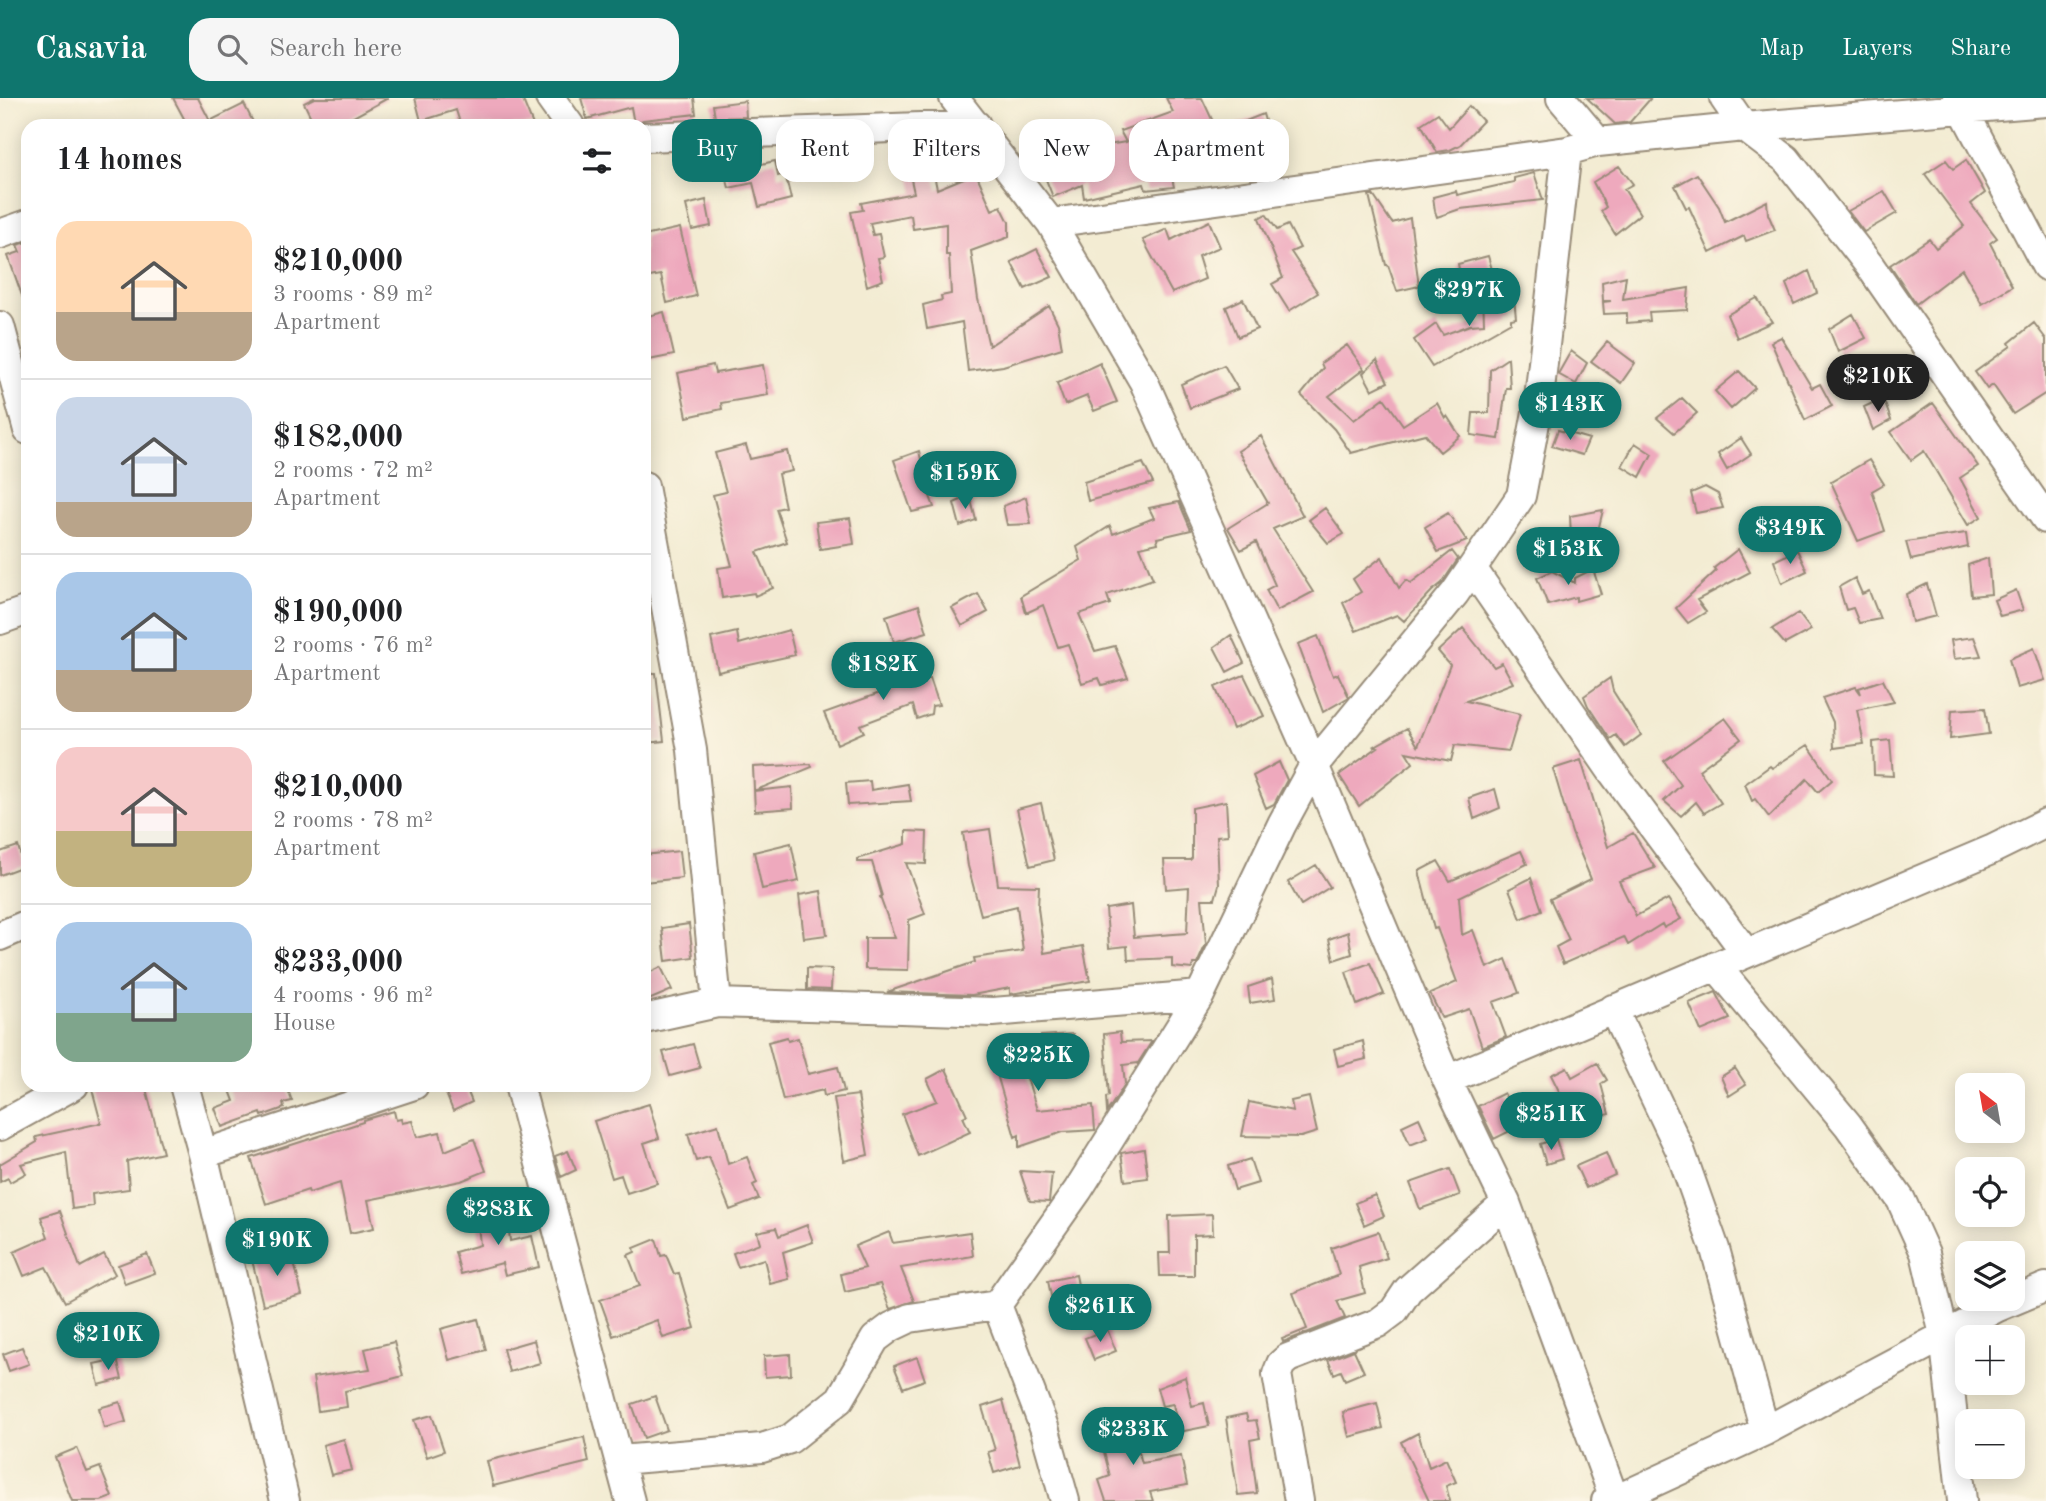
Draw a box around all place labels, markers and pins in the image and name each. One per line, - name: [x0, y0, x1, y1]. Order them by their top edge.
- pin: $297K: [1420, 268, 1518, 328]
- pin: $210K: [1829, 354, 1927, 414]
- pin: $143K: [1521, 382, 1619, 442]
- pin: $159K: [916, 452, 1014, 511]
- pin: $349K: [1741, 506, 1839, 566]
- pin: $153K: [1519, 528, 1617, 587]
- pin: $182K: [834, 642, 932, 702]
- pin: $225K: [989, 1034, 1087, 1093]
- pin: $251K: [1502, 1093, 1600, 1152]
- pin: $283K: [449, 1188, 547, 1247]
- pin: $190K: [228, 1218, 326, 1278]
- pin: $261K: [1051, 1284, 1149, 1344]
- pin: $210K: [59, 1312, 157, 1372]
- pin: $233K: [1084, 1408, 1182, 1467]

